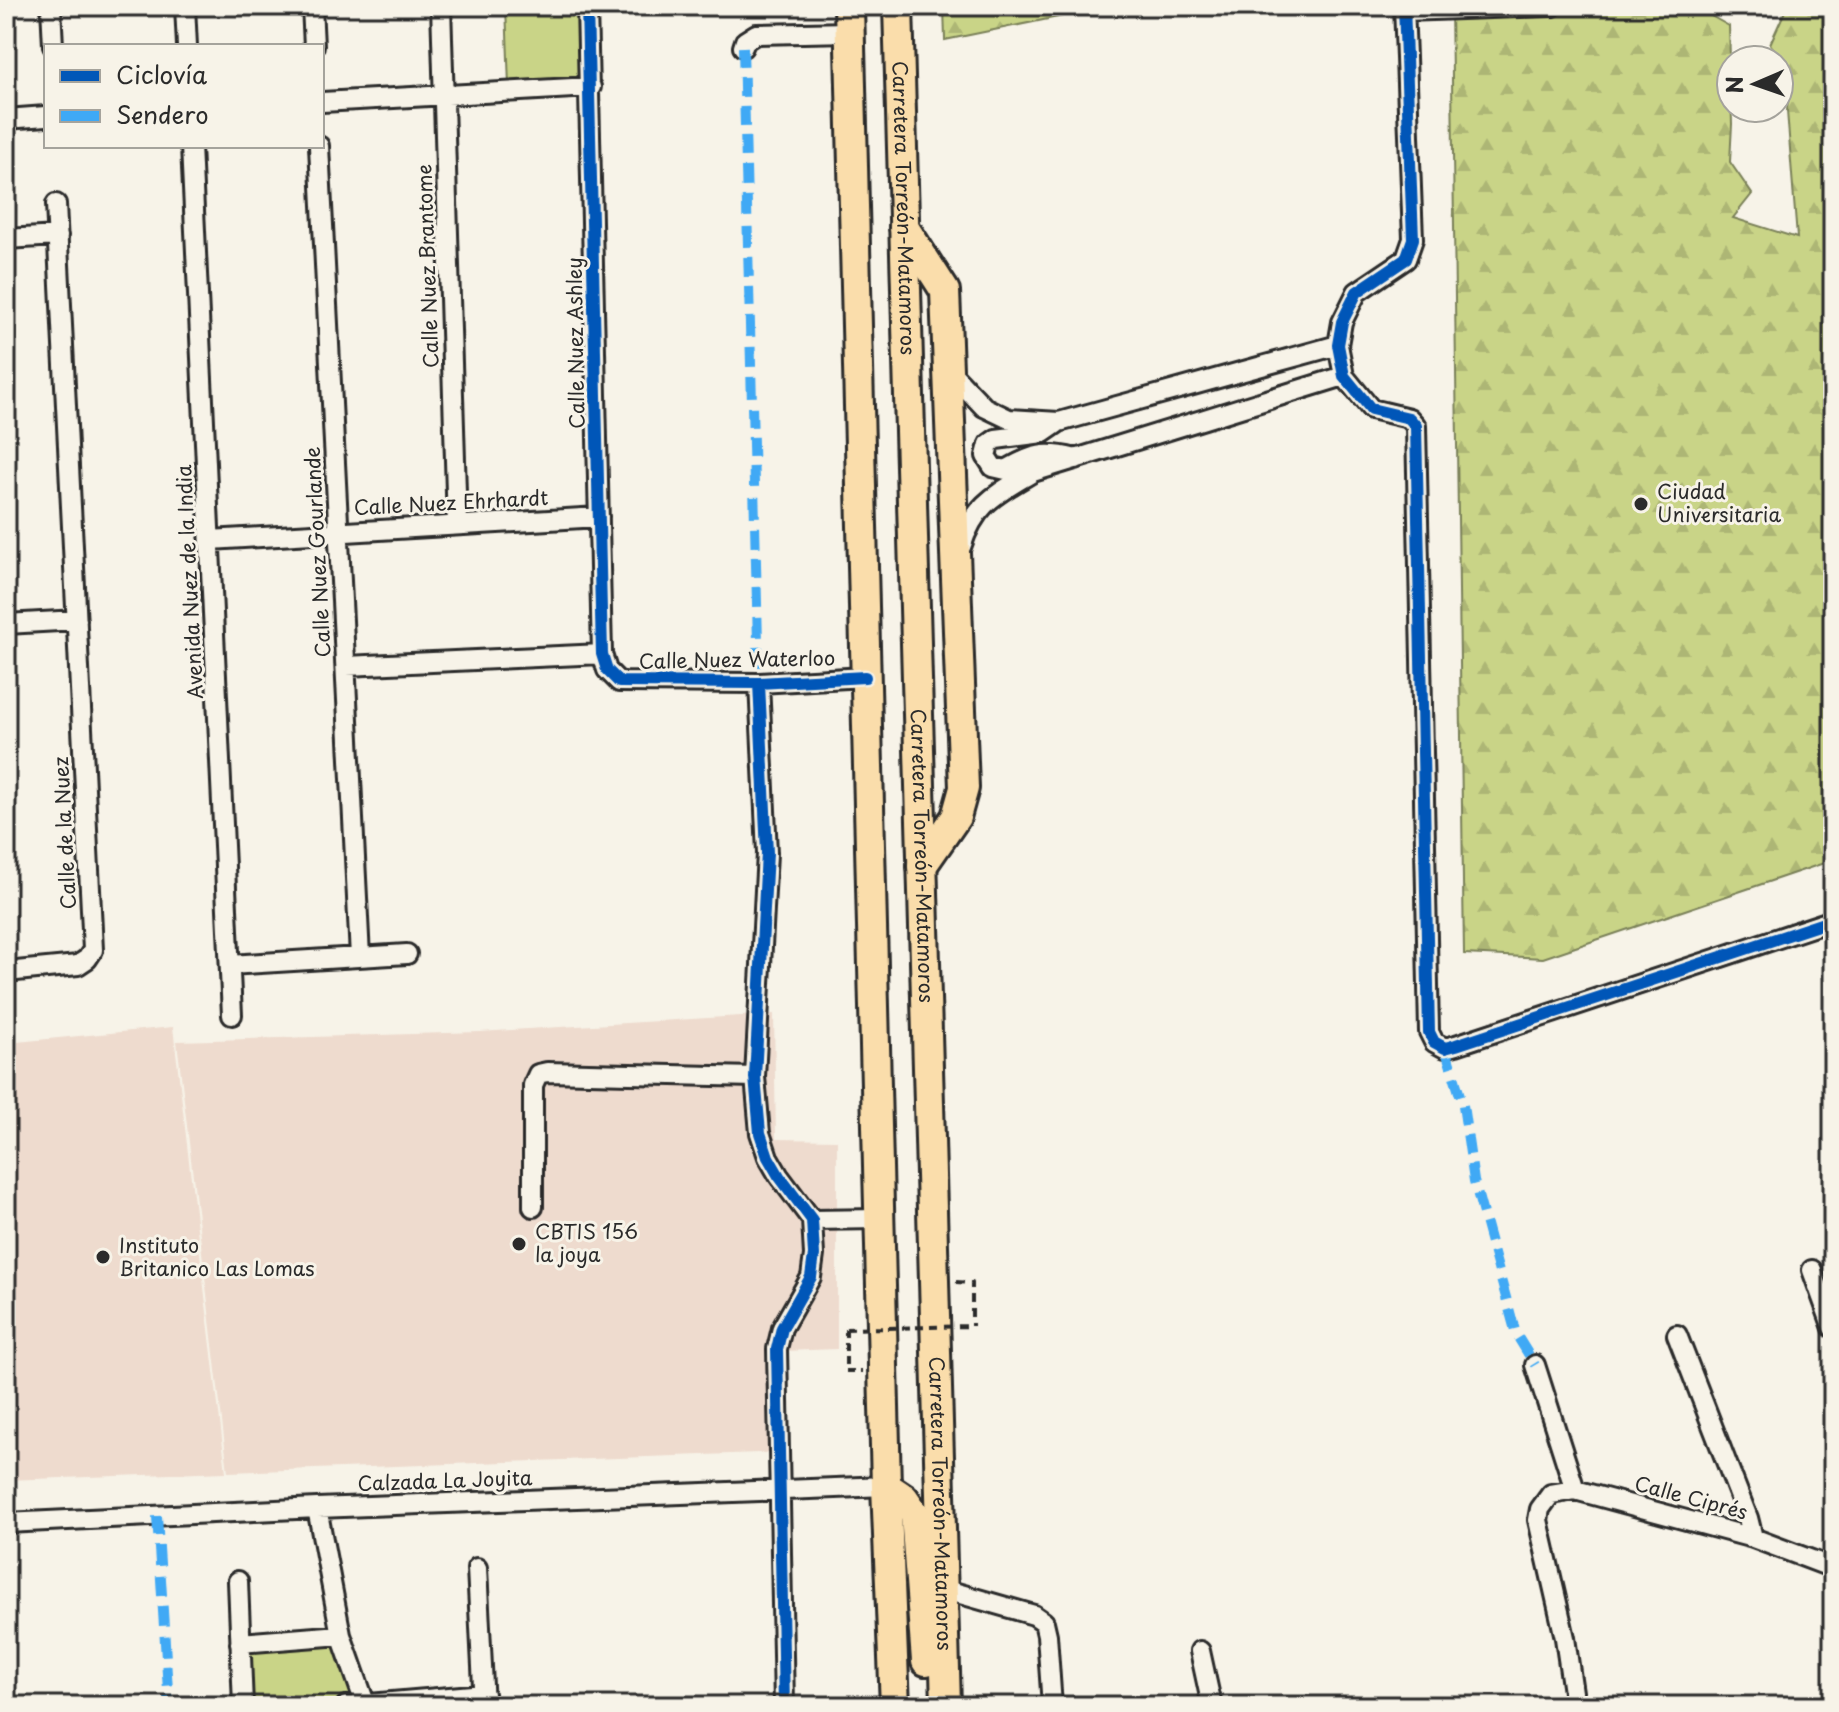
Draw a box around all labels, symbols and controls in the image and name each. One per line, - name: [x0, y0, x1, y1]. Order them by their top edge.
- legend: [44, 44, 324, 148]
- north arrow: [1715, 44, 1795, 124]
- text: Ciclovía: [116, 56, 207, 92]
- street label: Carretera Torreón-Matamoros: [886, 60, 924, 355]
- text: N: [1717, 75, 1750, 94]
- text: Sendero: [116, 96, 208, 132]
- street label: Calle Nuez Brantome: [408, 164, 446, 369]
- street label: Calle Nuez Ashley: [559, 257, 591, 429]
- street label: Calle Nuez Gourlande: [296, 446, 338, 658]
- street label: Avenida Nuez de la India: [168, 464, 210, 700]
- place label: Ciudad Universitaria: [1657, 476, 1781, 529]
- street label: Calle Nuez Ehrhardt: [353, 482, 549, 522]
- marker: Ciudad Universitaria: [1632, 495, 1650, 513]
- street label: Calle Nuez Waterloo: [639, 642, 835, 676]
- street label: Carretera Torreón-Matamoros: [904, 708, 942, 1003]
- street label: Calle de la Nuez: [45, 756, 83, 910]
- place label: CBTIS 156 la joya: [535, 1216, 638, 1269]
- place label: Instituto Britanico Las Lomas: [119, 1230, 315, 1283]
- marker: CBTIS 156 la joya: [510, 1235, 528, 1253]
- marker: Instituto Britanico Las Lomas: [94, 1248, 112, 1266]
- street label: Carretera Torreón-Matamoros: [922, 1356, 960, 1651]
- street label: Calzada La Joyita: [357, 1462, 533, 1498]
- street label: Calle Ciprés: [1631, 1468, 1751, 1527]

